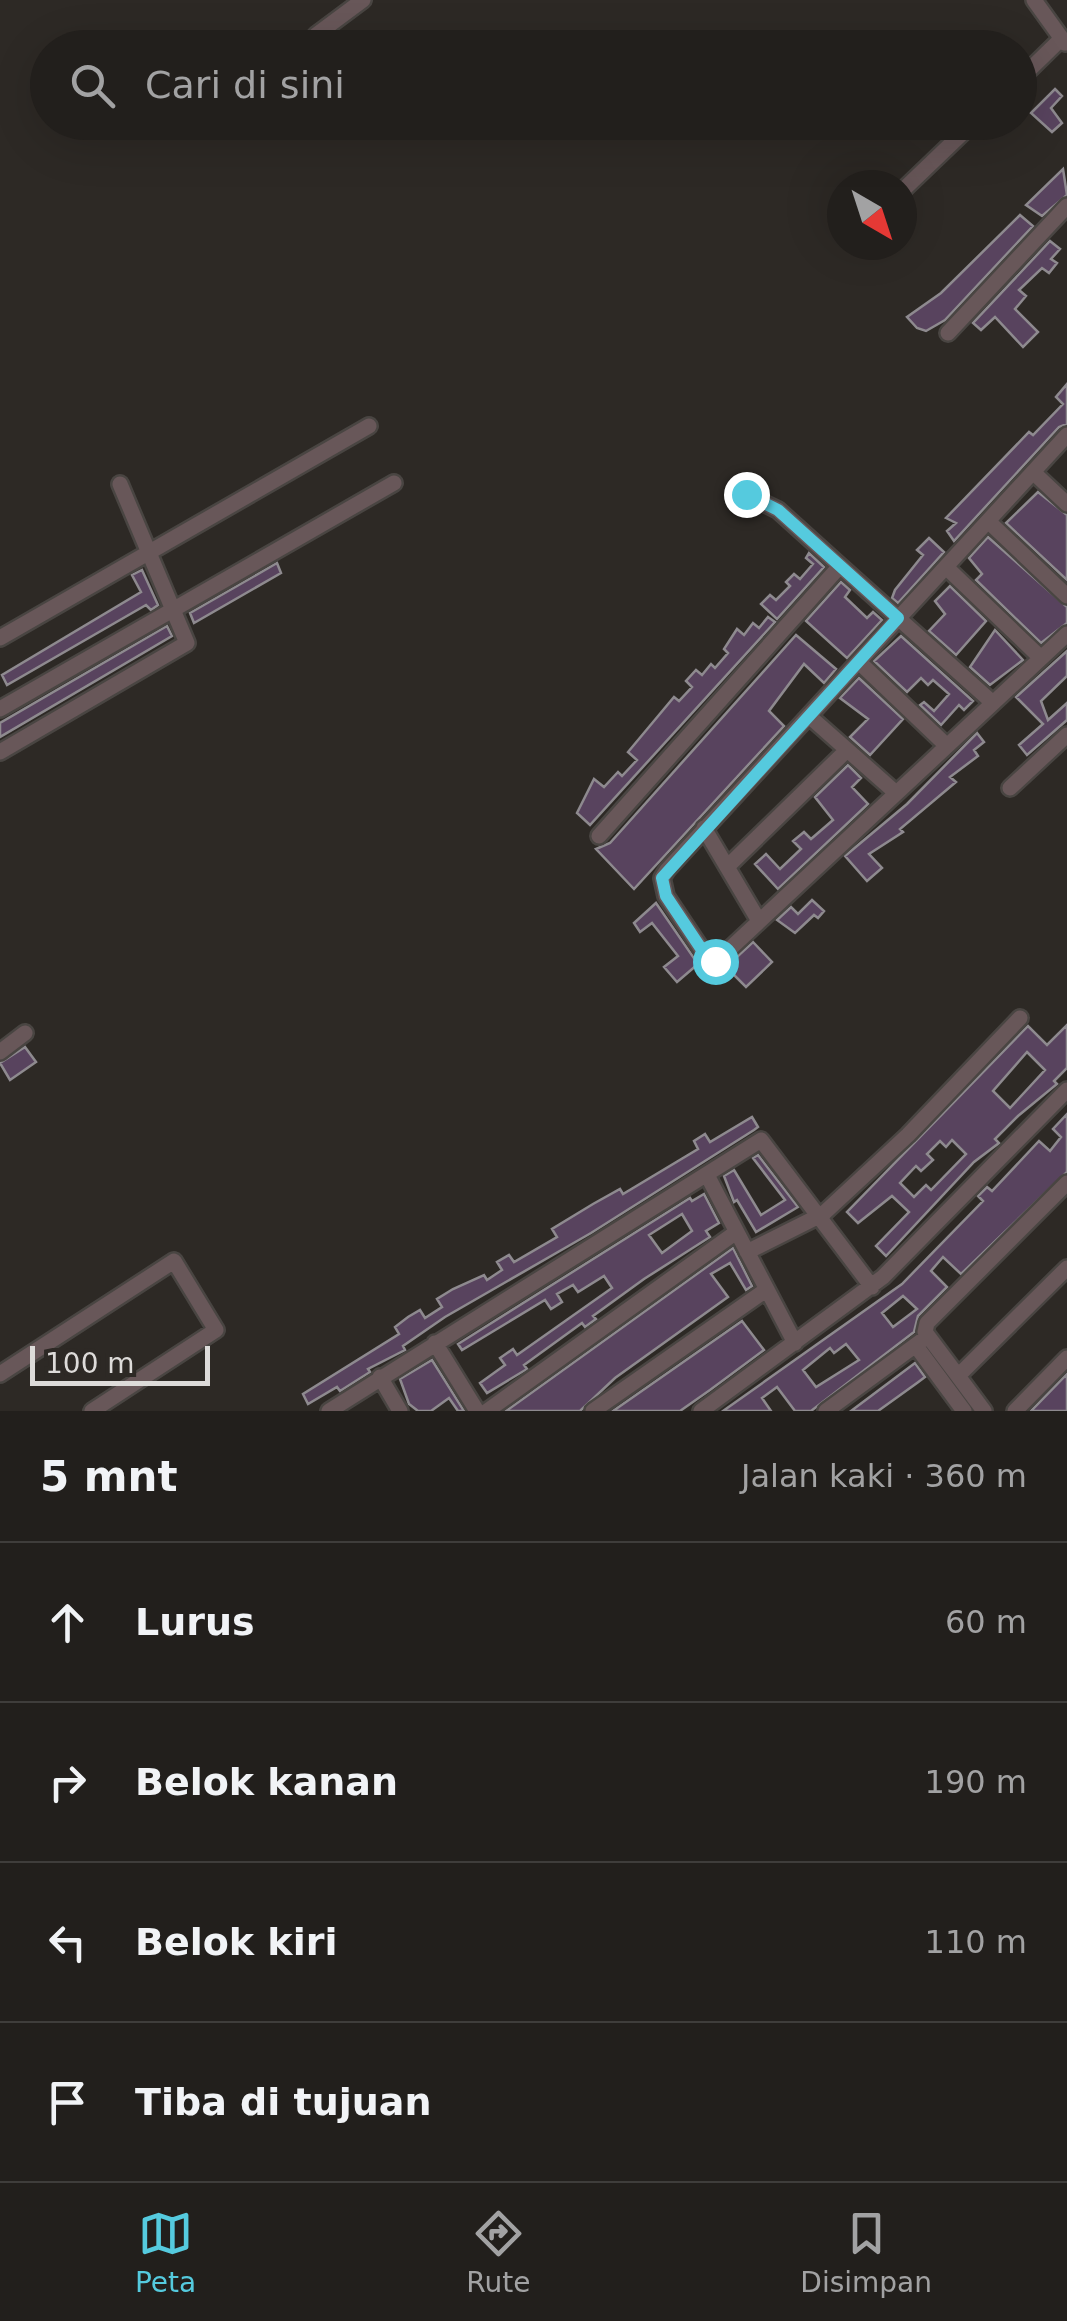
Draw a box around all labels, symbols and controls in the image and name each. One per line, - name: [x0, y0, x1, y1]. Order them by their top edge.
- search box: [30, 30, 1037, 140]
- icon: search: [65, 58, 120, 113]
- text: Cari di sini: [145, 63, 345, 107]
- north arrow: [827, 170, 917, 260]
- route end: [724, 472, 770, 518]
- route start: [693, 939, 739, 985]
- scale bar: [30, 1341, 210, 1386]
- text: 100 m: [45, 1347, 135, 1380]
- text: 5 mnt: [40, 1452, 178, 1501]
- text: Jalan kaki · 360 m: [741, 1457, 1027, 1495]
- icon: ahead: [40, 1595, 95, 1650]
- text: Lurus: [135, 1600, 255, 1644]
- text: 60 m: [945, 1603, 1027, 1641]
- icon: right: [40, 1755, 95, 1810]
- text: Belok kanan: [135, 1760, 398, 1804]
- text: 190 m: [925, 1763, 1027, 1801]
- icon: left: [40, 1915, 95, 1970]
- text: Belok kiri: [135, 1920, 337, 1964]
- text: 110 m: [925, 1923, 1027, 1961]
- icon: arrive: [40, 2075, 95, 2130]
- text: Tiba di tujuan: [135, 2080, 431, 2124]
- tab: Peta: [135, 2206, 196, 2299]
- tab: Rute: [466, 2206, 530, 2299]
- tab: Disimpan: [800, 2206, 932, 2299]

